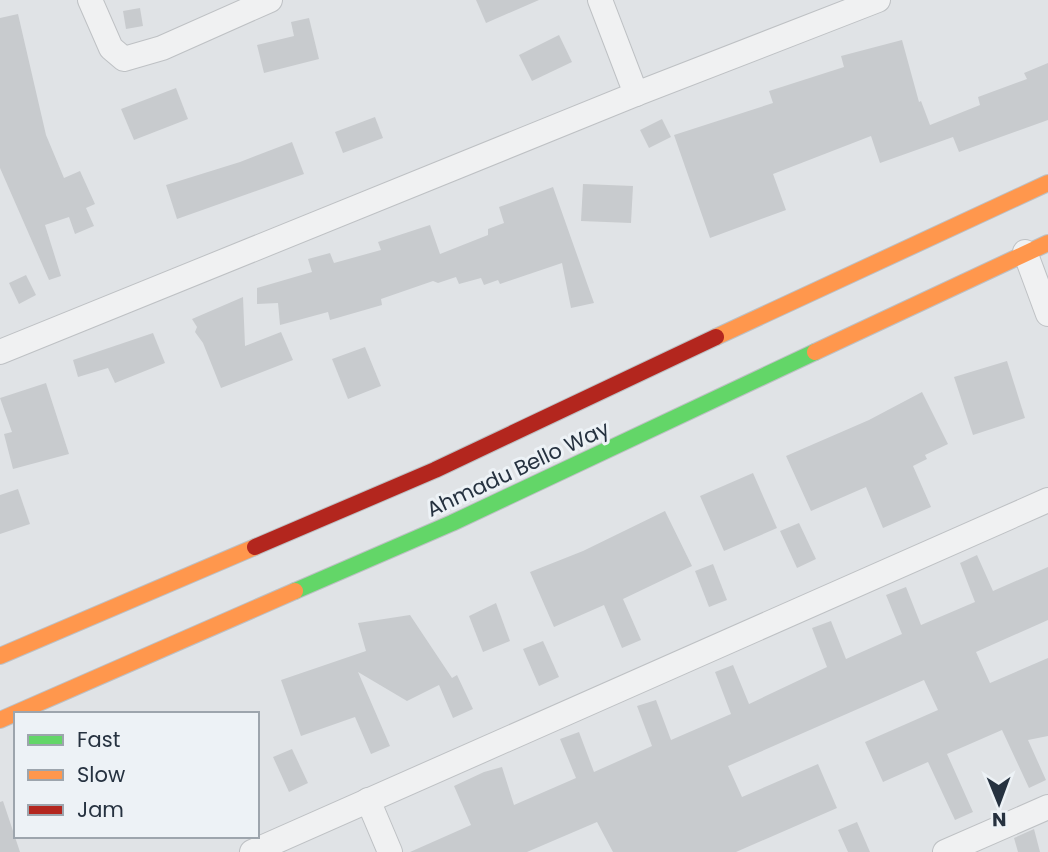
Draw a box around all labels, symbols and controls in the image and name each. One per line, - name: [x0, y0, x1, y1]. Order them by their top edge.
- street label: Ahmadu Bello Way: [422, 413, 614, 524]
- legend: [14, 712, 259, 838]
- text: Fast: [77, 725, 120, 754]
- text: Slow: [77, 760, 125, 789]
- north arrow: [964, 768, 1034, 838]
- text: Jam: [77, 795, 124, 824]
- text: N: [992, 806, 1007, 833]

